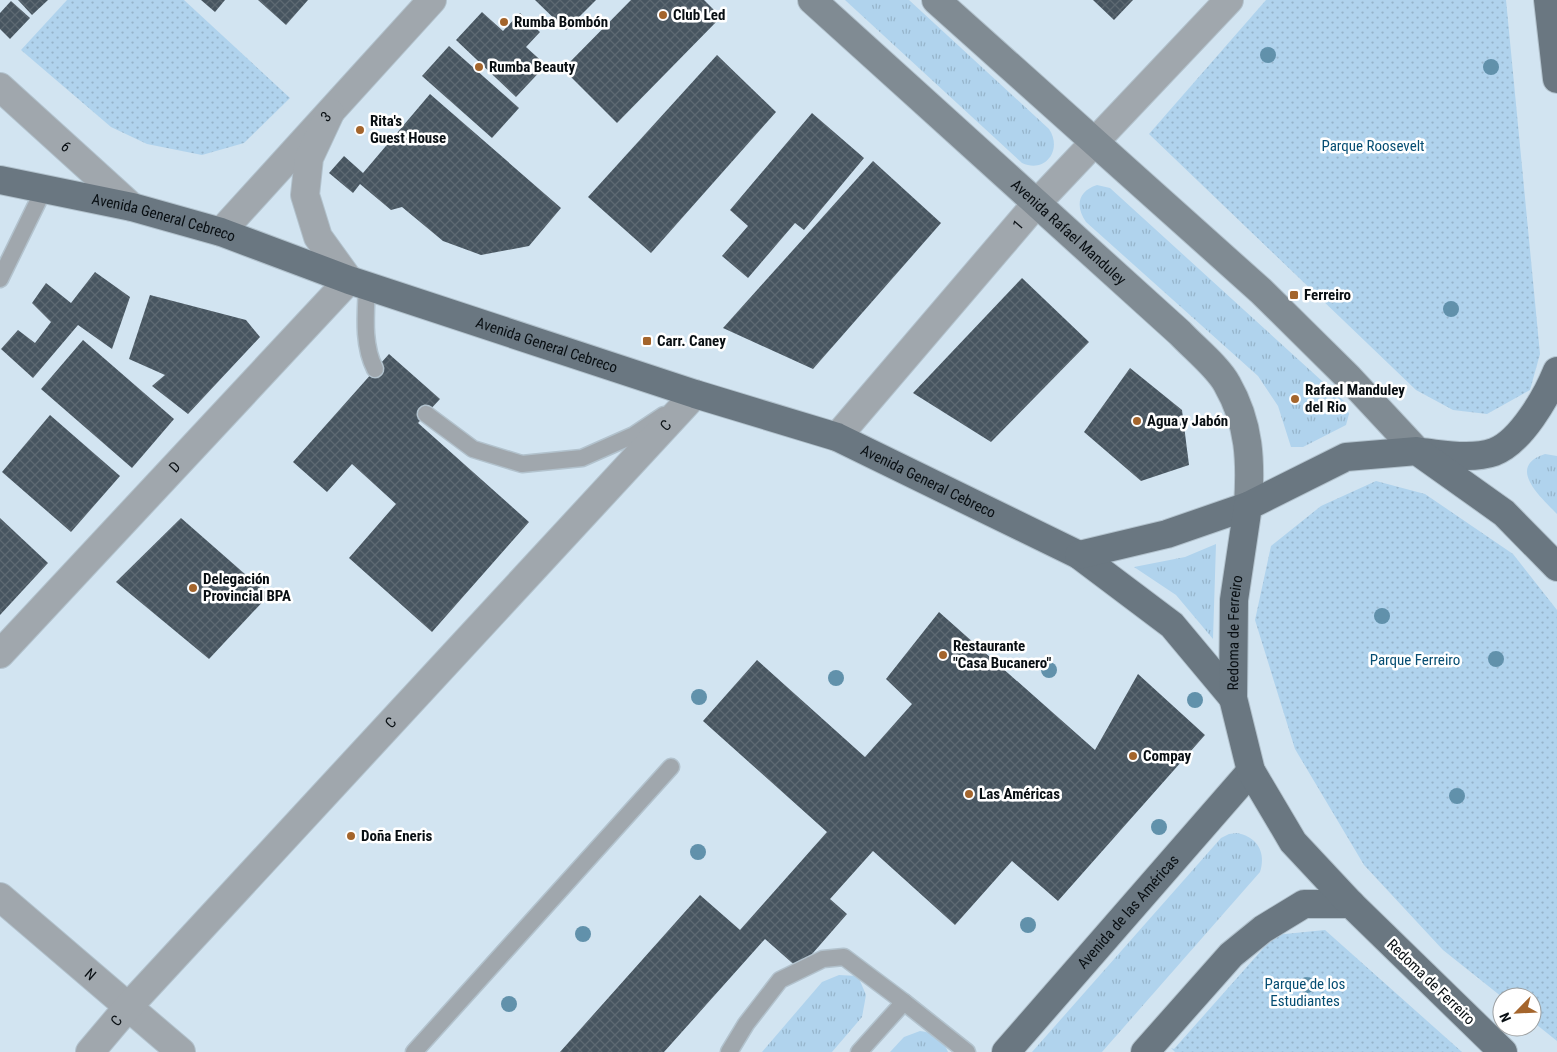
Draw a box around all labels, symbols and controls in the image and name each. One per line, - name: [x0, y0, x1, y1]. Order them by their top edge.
- place label: Club Led: [673, 6, 725, 24]
- marker: Club Led: [657, 9, 669, 21]
- place label: Rumba Bombón: [514, 13, 608, 31]
- marker: Rumba Bombón: [498, 16, 510, 28]
- place label: Rumba Beauty: [489, 58, 575, 76]
- marker: Rumba Beauty: [473, 61, 485, 73]
- street label: 3: [317, 108, 335, 125]
- place label: Rita's Guest House: [370, 112, 446, 147]
- marker: Rita's Guest House: [354, 124, 366, 136]
- park label: Parque Roosevelt: [1321, 137, 1425, 155]
- street label: 6: [57, 138, 75, 156]
- street label: Avenida Rafael Manduley: [1007, 176, 1130, 289]
- street label: Avenida General Cebreco: [90, 190, 238, 246]
- street label: 1: [1009, 216, 1027, 234]
- place label: Ferreiro: [1304, 286, 1351, 304]
- marker: Ferreiro: [1288, 289, 1300, 301]
- street label: Avenida General Cebreco: [474, 313, 620, 377]
- place label: Carr. Caney: [657, 332, 726, 350]
- marker: Carr. Caney: [641, 335, 653, 347]
- place label: Rafael Manduley del Rio: [1305, 381, 1405, 416]
- marker: Rafael Manduley del Rio: [1289, 393, 1301, 405]
- place label: Agua y Jabón: [1147, 412, 1228, 430]
- marker: Agua y Jabón: [1131, 415, 1143, 427]
- street label: C: [656, 416, 675, 435]
- street label: Avenida General Cebreco: [858, 441, 999, 522]
- street label: D: [165, 458, 184, 476]
- place label: Delegación Provincial BPA: [203, 570, 291, 605]
- street label: Redoma de Ferreiro: [1224, 574, 1247, 691]
- marker: Delegación Provincial BPA: [187, 582, 199, 594]
- place label: Restaurante "Casa Bucanero": [953, 637, 1052, 672]
- marker: Restaurante "Casa Bucanero": [937, 649, 949, 661]
- park label: Parque Ferreiro: [1370, 651, 1460, 669]
- street label: C: [381, 714, 400, 732]
- place label: Compay: [1143, 747, 1192, 765]
- marker: Compay: [1127, 750, 1139, 762]
- place label: Las Américas: [979, 785, 1060, 803]
- marker: Las Américas: [963, 788, 975, 800]
- place label: Doña Eneris: [361, 827, 433, 845]
- marker: Doña Eneris: [345, 830, 357, 842]
- street label: Avenida de las Américas: [1074, 851, 1183, 972]
- street label: Redoma de Ferreiro: [1383, 935, 1479, 1029]
- street label: N: [81, 965, 100, 984]
- park label: Parque de los Estudiantes: [1265, 975, 1346, 1010]
- north arrow: [1492, 987, 1542, 1037]
- text: N: [1496, 1010, 1514, 1024]
- street label: C: [107, 1012, 126, 1030]

